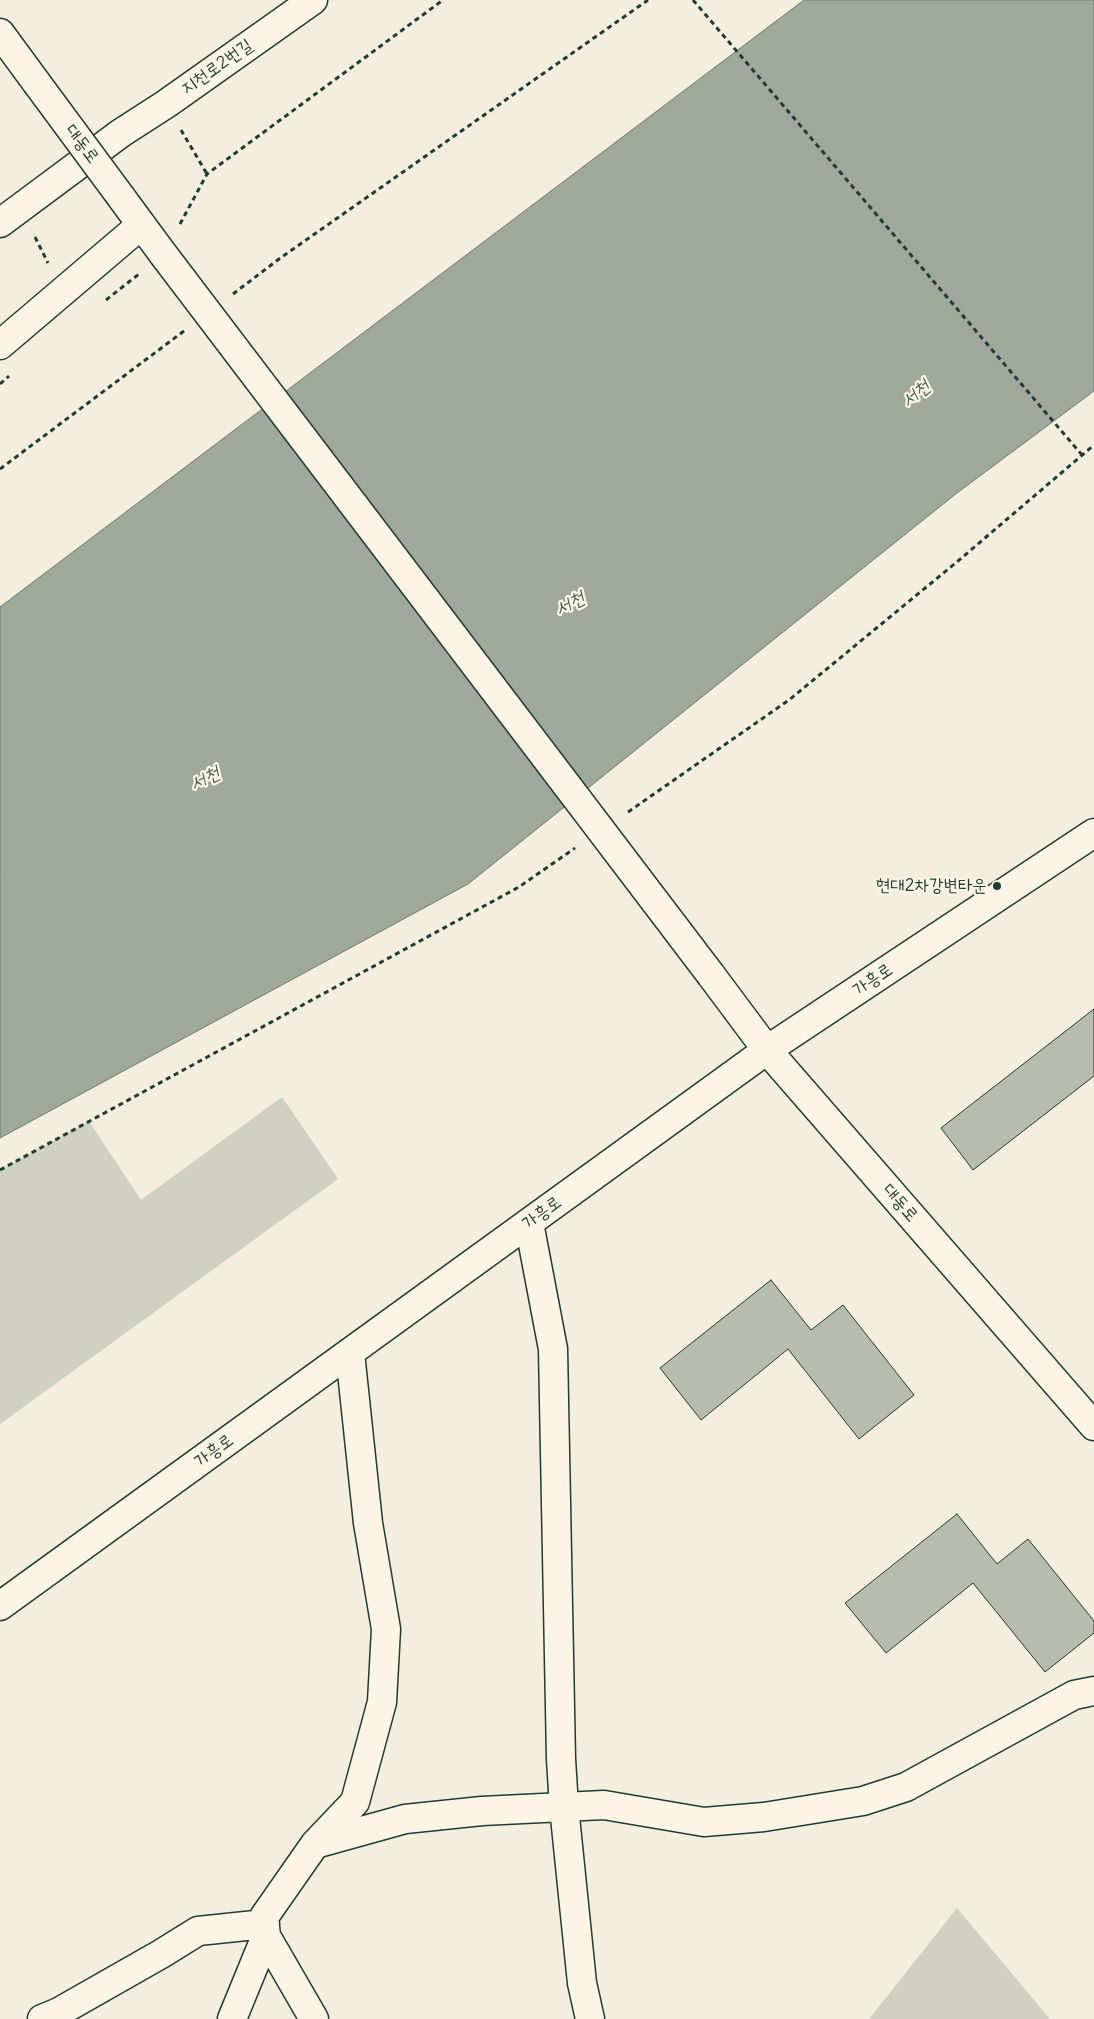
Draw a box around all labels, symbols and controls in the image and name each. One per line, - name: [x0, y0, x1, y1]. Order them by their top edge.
- street label: 지천로2번길: [177, 35, 257, 99]
- street label: 대동로: [60, 120, 104, 168]
- water label: 서천: [897, 375, 935, 413]
- water label: 서천: [551, 587, 589, 621]
- water label: 서천: [186, 762, 224, 796]
- place label: 현대2차강변타운: [876, 875, 987, 897]
- marker: 현대2차강변타운: [991, 880, 1003, 892]
- street label: 가흥로: [849, 959, 897, 1001]
- street label: 대동로: [878, 1180, 922, 1226]
- street label: 가흥로: [518, 1191, 566, 1235]
- street label: 가흥로: [190, 1429, 238, 1473]

